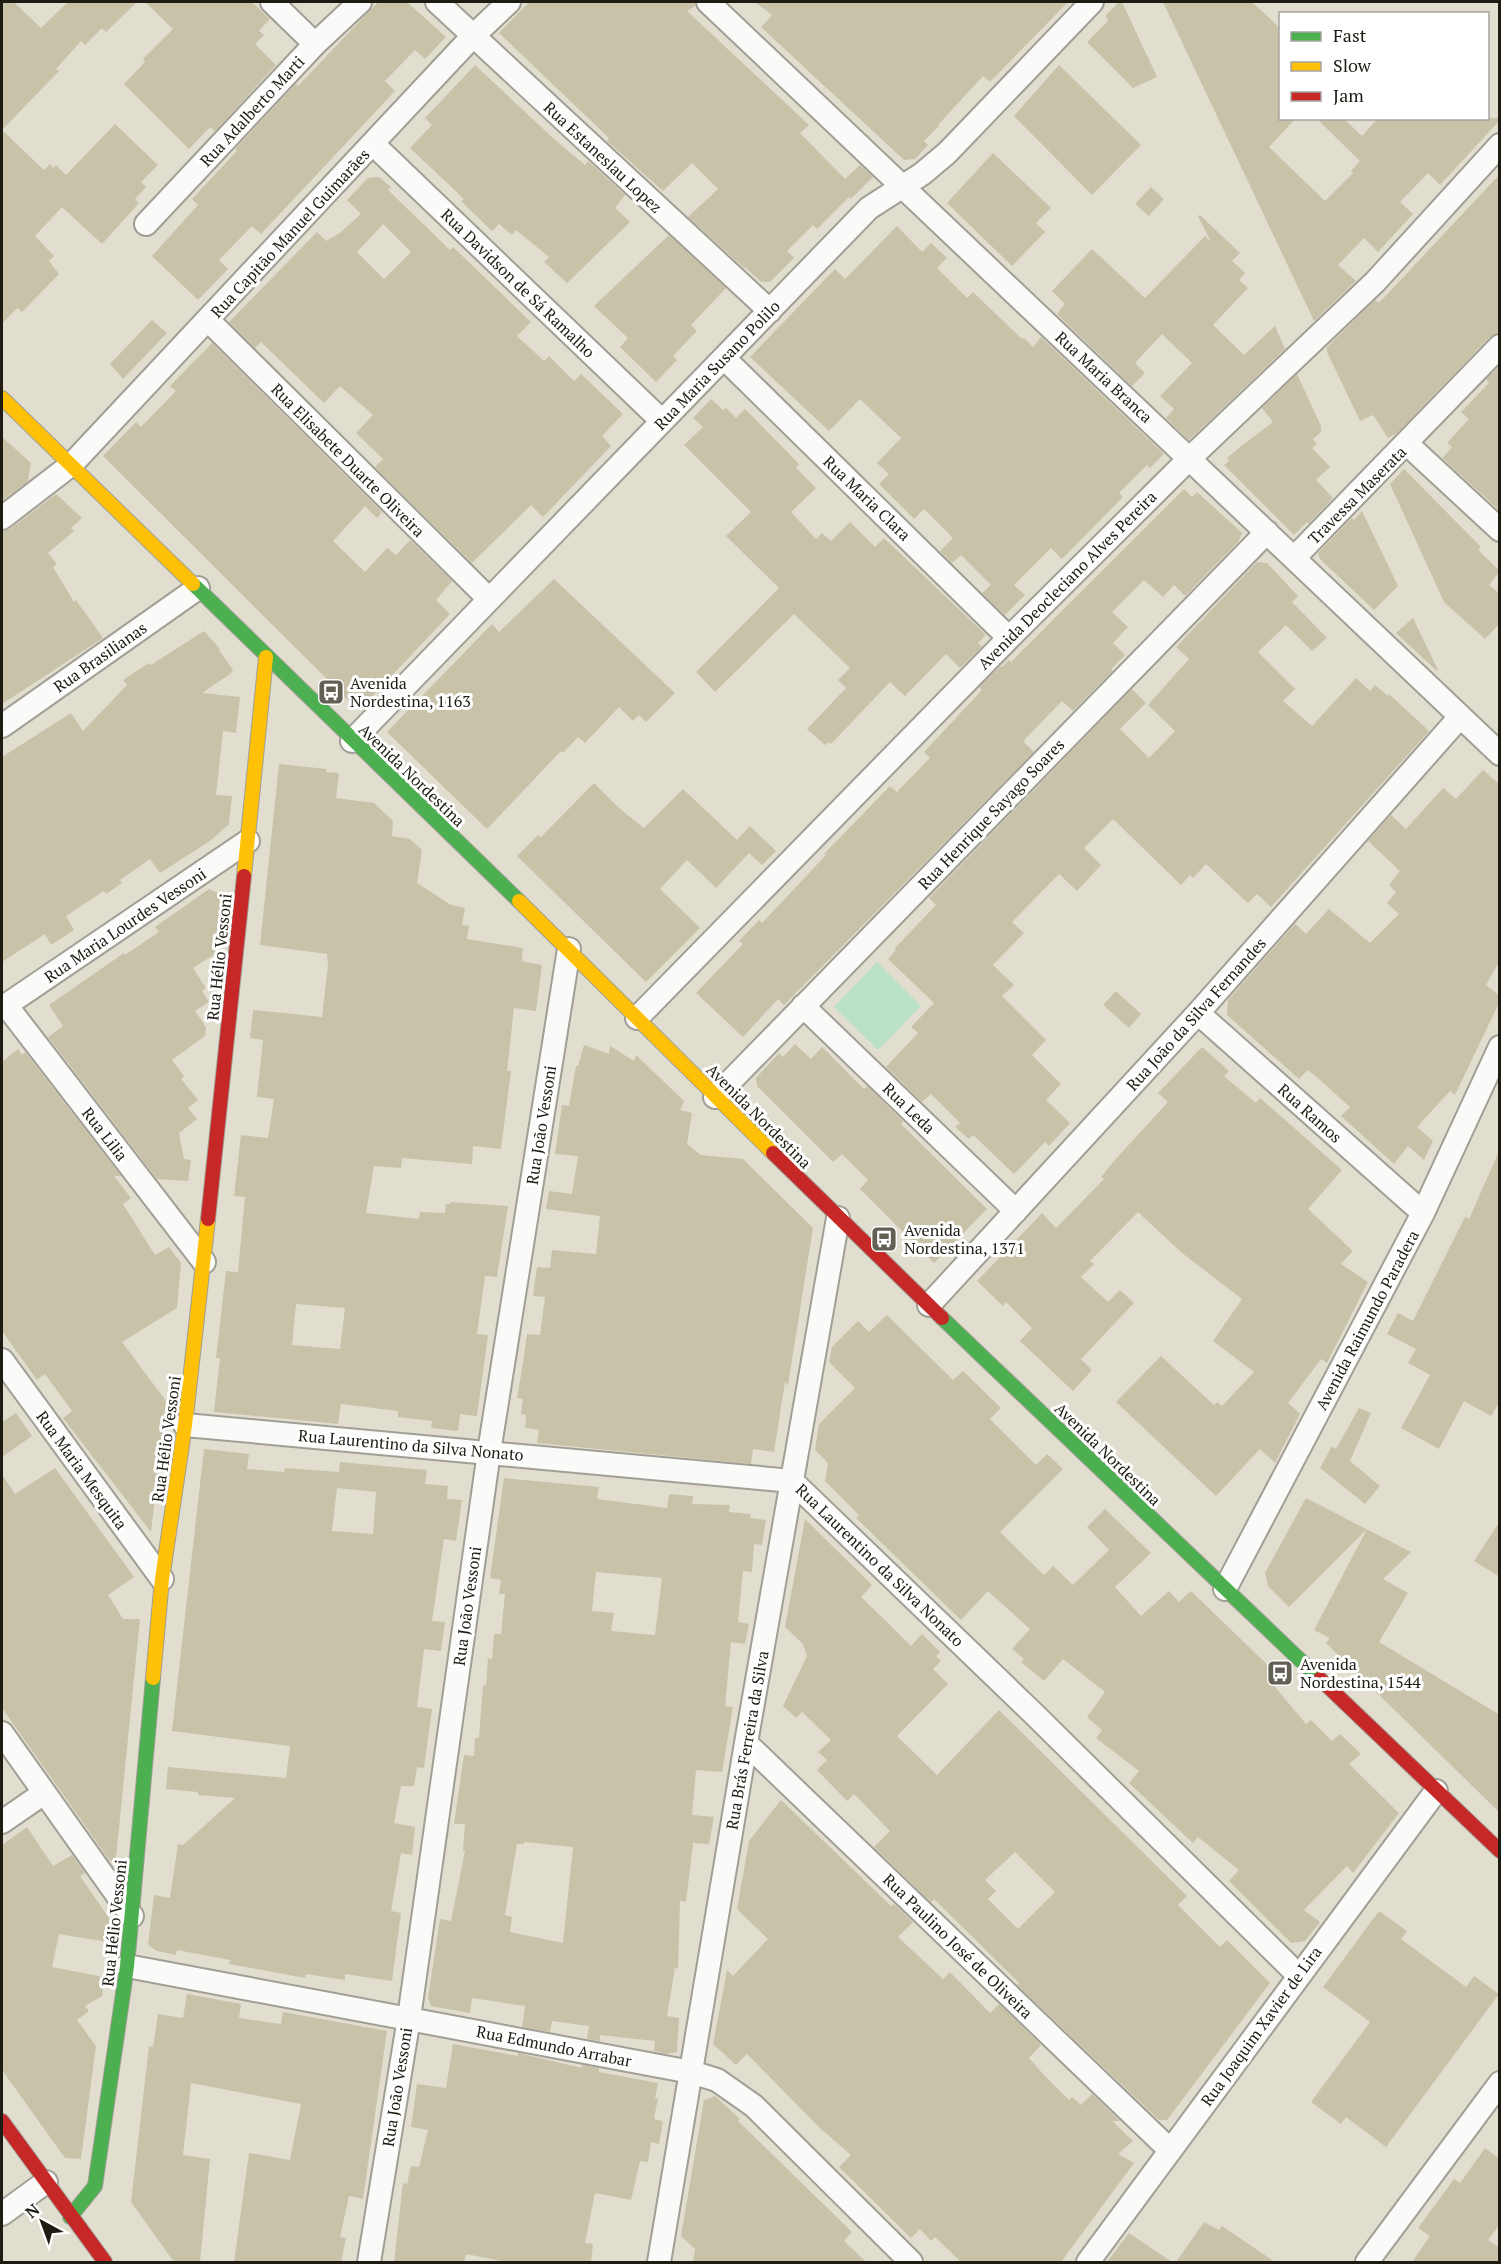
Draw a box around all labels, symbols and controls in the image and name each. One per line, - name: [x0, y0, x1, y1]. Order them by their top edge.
- legend: [1279, 12, 1489, 120]
- text: Fast: [1333, 23, 1367, 47]
- street label: Rua Adalberto Marti: [195, 51, 309, 171]
- text: Slow: [1333, 53, 1372, 77]
- text: Jam: [1333, 83, 1364, 107]
- street label: Rua Estaneslau Lopez: [539, 96, 667, 218]
- street label: Rua Capitão Manuel Guimarães: [206, 144, 374, 322]
- street label: Rua Davidson de Sá Ramalho: [436, 203, 600, 363]
- street label: Rua Maria Susano Polilo: [649, 295, 785, 435]
- street label: Rua Maria Branca: [1051, 326, 1157, 428]
- street label: Rua Elisabete Duarte Oliveira: [266, 378, 430, 542]
- street label: Travessa Maserata: [1303, 441, 1411, 549]
- street label: Rua Maria Clara: [818, 451, 916, 545]
- street label: Avenida Deocleciano Alves Pereira: [973, 486, 1161, 674]
- street label: Rua Brasilianas: [49, 617, 151, 697]
- place label: Avenida Nordestina, 1163: [350, 672, 471, 712]
- bus stop icon: Avenida Nordestina, 1163: [316, 677, 346, 707]
- street label: Avenida Nordestina: [354, 719, 470, 831]
- street label: Rua Henrique Sayago Soares: [913, 734, 1069, 894]
- street label: Rua Maria Lourdes Vessoni: [40, 862, 210, 988]
- street label: Rua Hélio Vessoni: [201, 892, 237, 1022]
- street label: Rua João da Silva Fernandes: [1121, 932, 1271, 1095]
- street label: Avenida Nordestina: [702, 1059, 816, 1173]
- street label: Rua João Vessoni: [521, 1064, 561, 1186]
- street label: Rua Leda: [878, 1077, 940, 1139]
- street label: Rua Ramos: [1273, 1078, 1347, 1148]
- street label: Rua Lilia: [77, 1103, 133, 1165]
- place label: Avenida Nordestina, 1371: [904, 1219, 1025, 1259]
- bus stop icon: Avenida Nordestina, 1371: [869, 1224, 899, 1254]
- street label: Avenida Raimundo Paradera: [1310, 1226, 1424, 1414]
- street label: Rua Hélio Vessoni: [146, 1374, 186, 1504]
- street label: Avenida Nordestina: [1050, 1398, 1166, 1510]
- street label: Rua Maria Mesquita: [31, 1406, 133, 1534]
- street label: Rua Laurentino da Silva Nonato: [297, 1424, 525, 1466]
- street label: Rua Laurentino da Silva Nonato: [791, 1479, 969, 1652]
- street label: Rua João Vessoni: [448, 1545, 486, 1667]
- street label: Rua Brás Ferreira da Silva: [720, 1649, 774, 1831]
- place label: Avenida Nordestina, 1544: [1300, 1653, 1421, 1693]
- bus stop icon: Avenida Nordestina, 1544: [1265, 1658, 1295, 1688]
- street label: Rua Hélio Vessoni: [96, 1858, 132, 1988]
- street label: Rua Paulino José de Oliveira: [878, 1868, 1038, 2024]
- street label: Rua Joaquim Xavier de Lira: [1195, 1942, 1327, 2110]
- street label: Rua Edmundo Arrabar: [475, 2020, 634, 2072]
- street label: Rua João Vessoni: [377, 2026, 417, 2148]
- north arrow: [12, 2192, 72, 2252]
- text: N: [20, 2198, 44, 2223]

